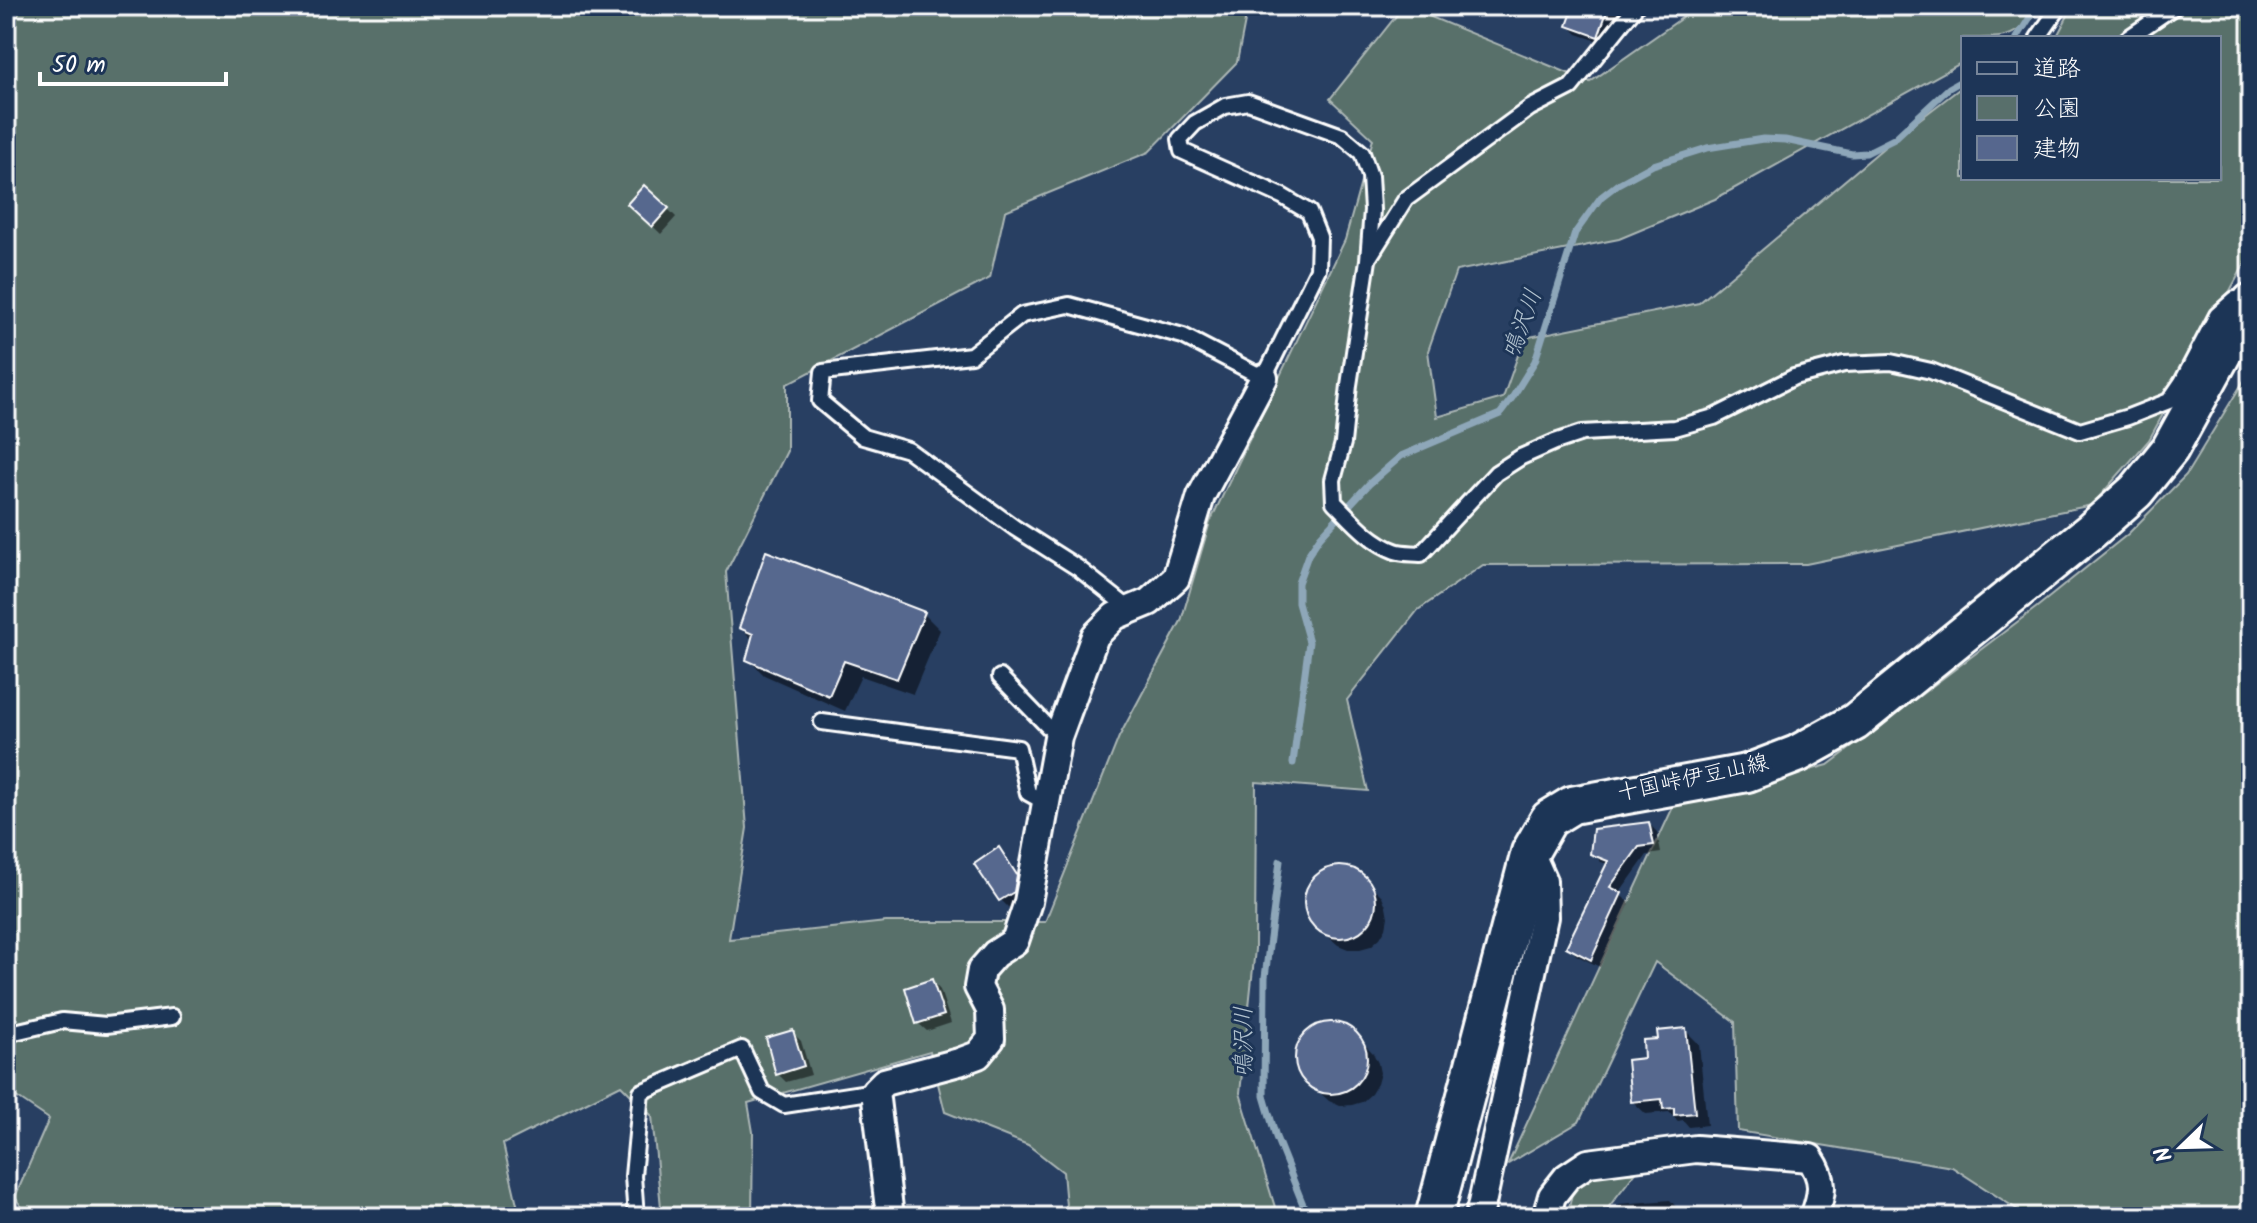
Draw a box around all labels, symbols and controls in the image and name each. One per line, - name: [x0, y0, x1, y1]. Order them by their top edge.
- scale bar: [40, 36, 226, 86]
- legend: [1961, 36, 2221, 180]
- text: 50 m: [52, 46, 106, 85]
- text: 道路: [2033, 50, 2081, 89]
- text: 公園: [2033, 90, 2081, 129]
- text: 建物: [2033, 130, 2081, 169]
- water label: 鳴沢川: [1492, 284, 1554, 364]
- street label: 十国峠伊豆山線: [1614, 746, 1772, 812]
- water label: 鳴沢川: [1225, 1006, 1264, 1078]
- north arrow: [2141, 1107, 2221, 1187]
- text: N: [2146, 1141, 2184, 1167]

